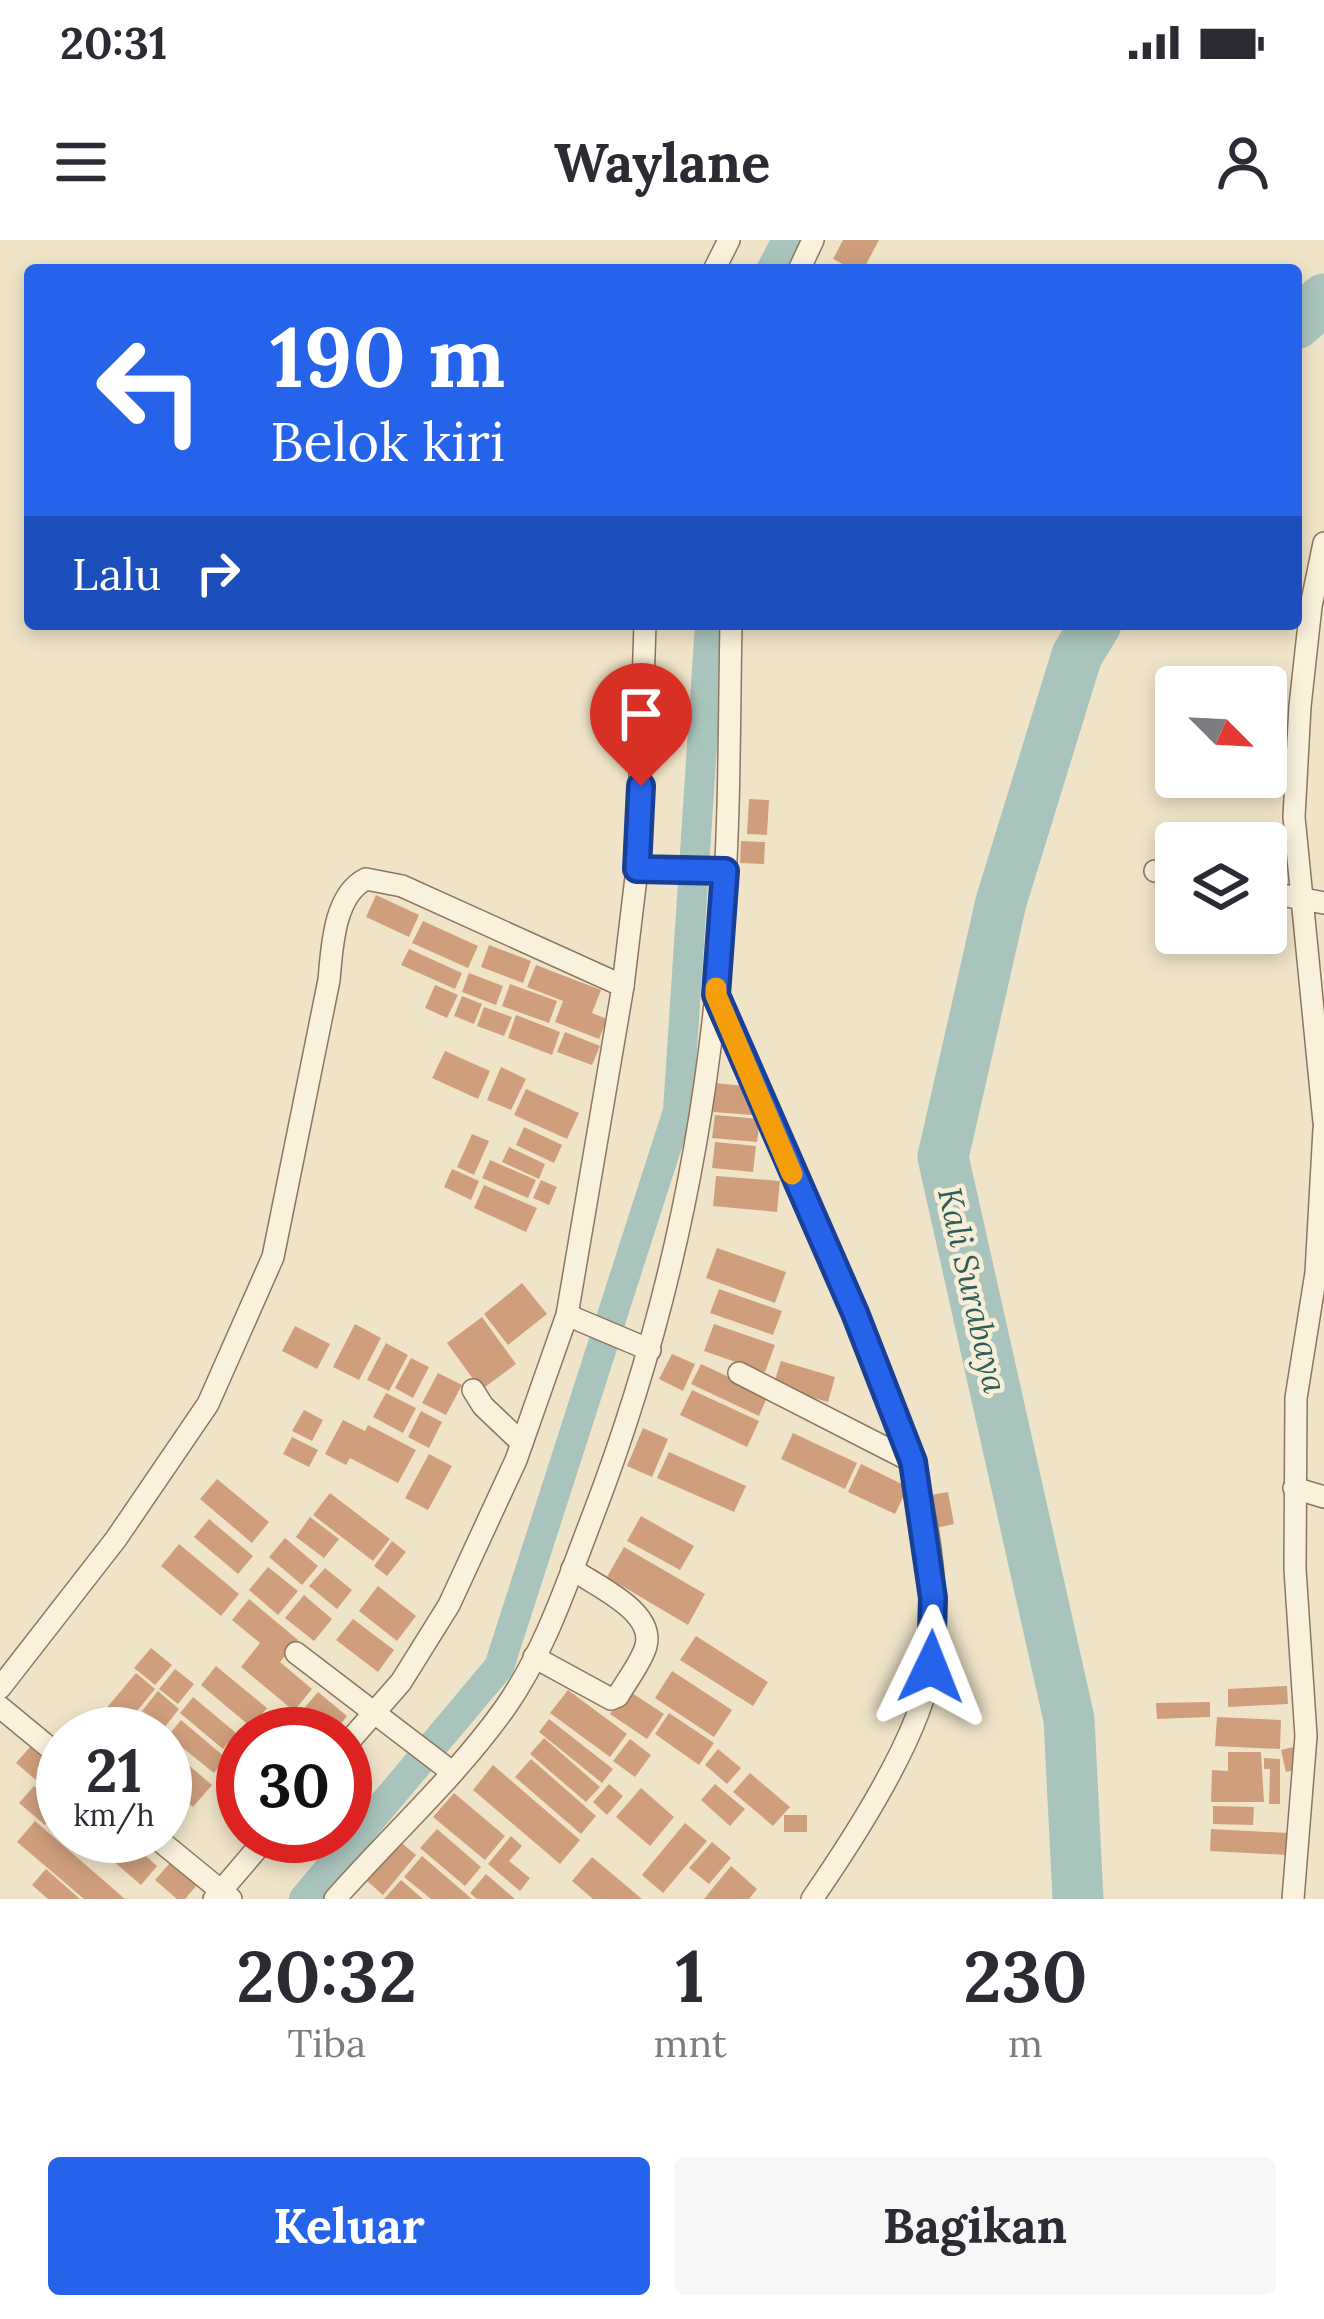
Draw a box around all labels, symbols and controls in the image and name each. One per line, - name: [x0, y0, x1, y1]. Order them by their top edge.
- text: 20:31: [60, 14, 167, 71]
- text: Waylane: [554, 128, 770, 197]
- icon: menu: [48, 129, 114, 195]
- icon: person: [1210, 129, 1276, 195]
- text: 190 m: [270, 302, 505, 410]
- icon: left: [72, 312, 228, 468]
- text: Belok kiri: [270, 407, 505, 476]
- icon: right: [185, 540, 251, 606]
- text: Lalu: [72, 545, 161, 602]
- pin: [590, 663, 692, 786]
- north arrow: [1155, 666, 1287, 798]
- map controls: [1155, 666, 1287, 954]
- icon: arrive: [608, 681, 674, 747]
- button: layers: [1155, 822, 1287, 954]
- water label: Kali Surabaya: [929, 1183, 1017, 1398]
- position arrow: [868, 1604, 994, 1730]
- speed limit sign: 30: [216, 1707, 372, 1863]
- text: 21: [86, 1732, 142, 1808]
- text: km/h: [73, 1796, 155, 1834]
- text: 20:32: [236, 1930, 417, 2022]
- text: 1: [676, 1930, 705, 2022]
- text: 230: [963, 1930, 1088, 2022]
- text: Tiba: [287, 2018, 366, 2068]
- text: mnt: [654, 2018, 727, 2068]
- text: m: [1008, 2018, 1043, 2068]
- button: Keluar: [48, 2157, 650, 2295]
- button: Bagikan: [674, 2157, 1276, 2295]

